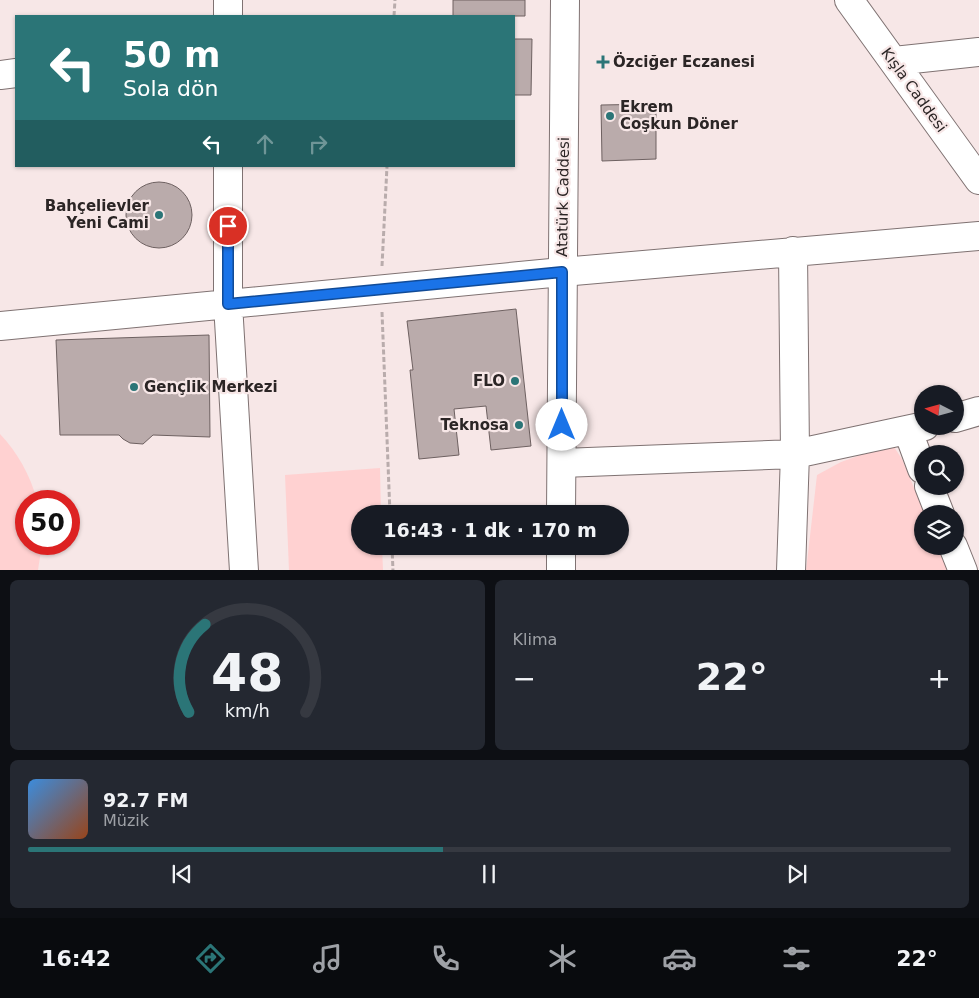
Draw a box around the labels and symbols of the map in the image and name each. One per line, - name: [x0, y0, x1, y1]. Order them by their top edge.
- street label: Kışla Caddesi: [877, 44, 951, 136]
- place label: Özciğer Eczanesi: [613, 52, 755, 71]
- marker: Özciğer Eczanesi: [597, 56, 609, 68]
- place label: Ekrem Coşkun Döner: [620, 98, 738, 133]
- marker: Ekrem Coşkun Döner: [604, 110, 616, 122]
- street label: Atatürk Caddesi: [553, 137, 573, 257]
- place label: Bahçelievler Yeni Cami: [45, 197, 150, 232]
- pin: [207, 205, 249, 247]
- marker: Bahçelievler Yeni Cami: [153, 209, 165, 221]
- place label: FLO: [473, 372, 505, 390]
- marker: FLO: [509, 375, 521, 387]
- place label: Gençlik Merkezi: [144, 378, 278, 396]
- marker: Gençlik Merkezi: [128, 381, 140, 393]
- north arrow: [914, 385, 964, 435]
- position arrow: [535, 398, 587, 450]
- place label: Teknosa: [441, 416, 509, 434]
- marker: Teknosa: [513, 419, 525, 431]
- speed limit sign: 50: [15, 490, 80, 555]

